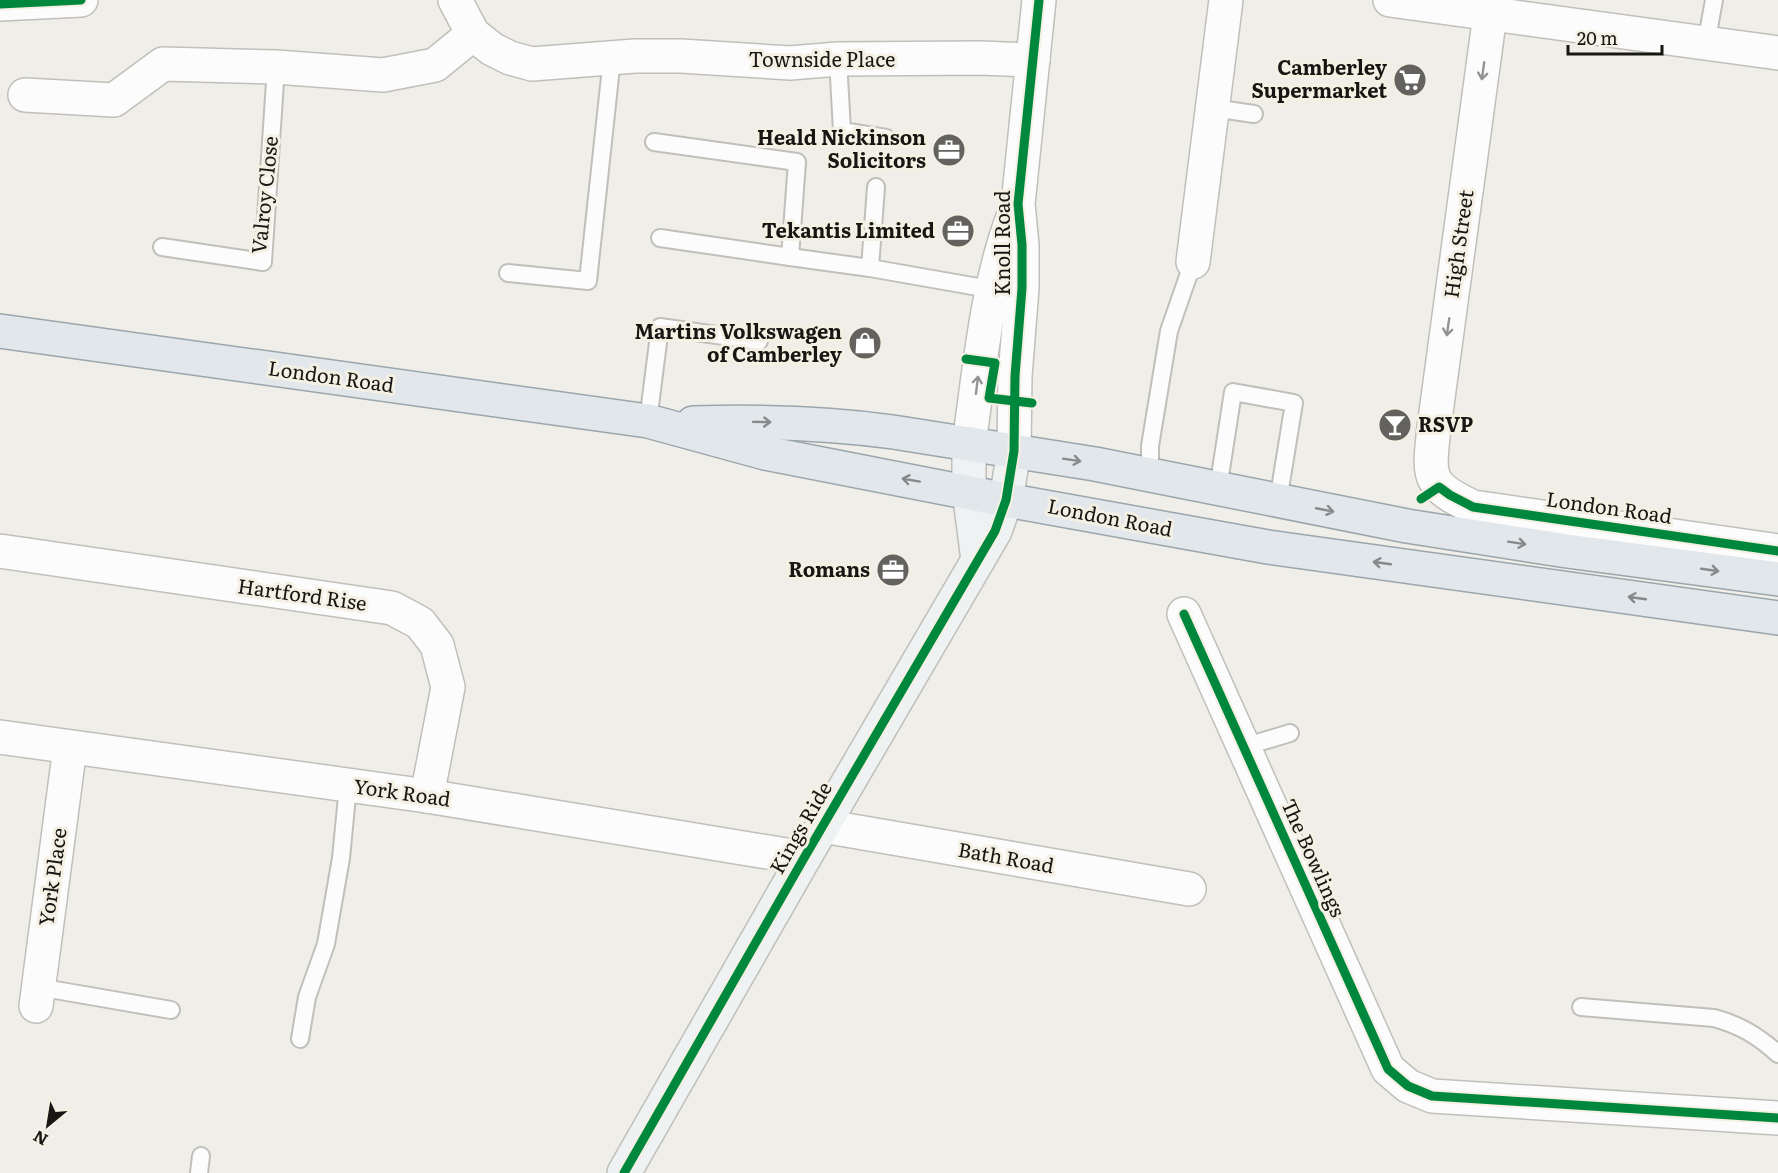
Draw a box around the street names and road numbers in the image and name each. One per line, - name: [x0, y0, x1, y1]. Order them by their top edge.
- street label: Townside Place: [749, 43, 895, 73]
- street label: Valroy Close: [242, 134, 284, 255]
- street label: High Street: [1435, 188, 1479, 300]
- street label: Knoll Road: [986, 190, 1016, 296]
- street label: London Road: [266, 351, 396, 399]
- street label: London Road: [1544, 482, 1674, 530]
- street label: London Road: [1045, 489, 1175, 543]
- street label: Hartford Rise: [236, 569, 369, 617]
- street label: York Road: [352, 769, 453, 813]
- street label: Kings Ride: [761, 775, 838, 879]
- street label: The Bowlings: [1275, 793, 1354, 921]
- street label: York Place: [29, 826, 73, 928]
- street label: Bath Road: [956, 833, 1057, 879]

